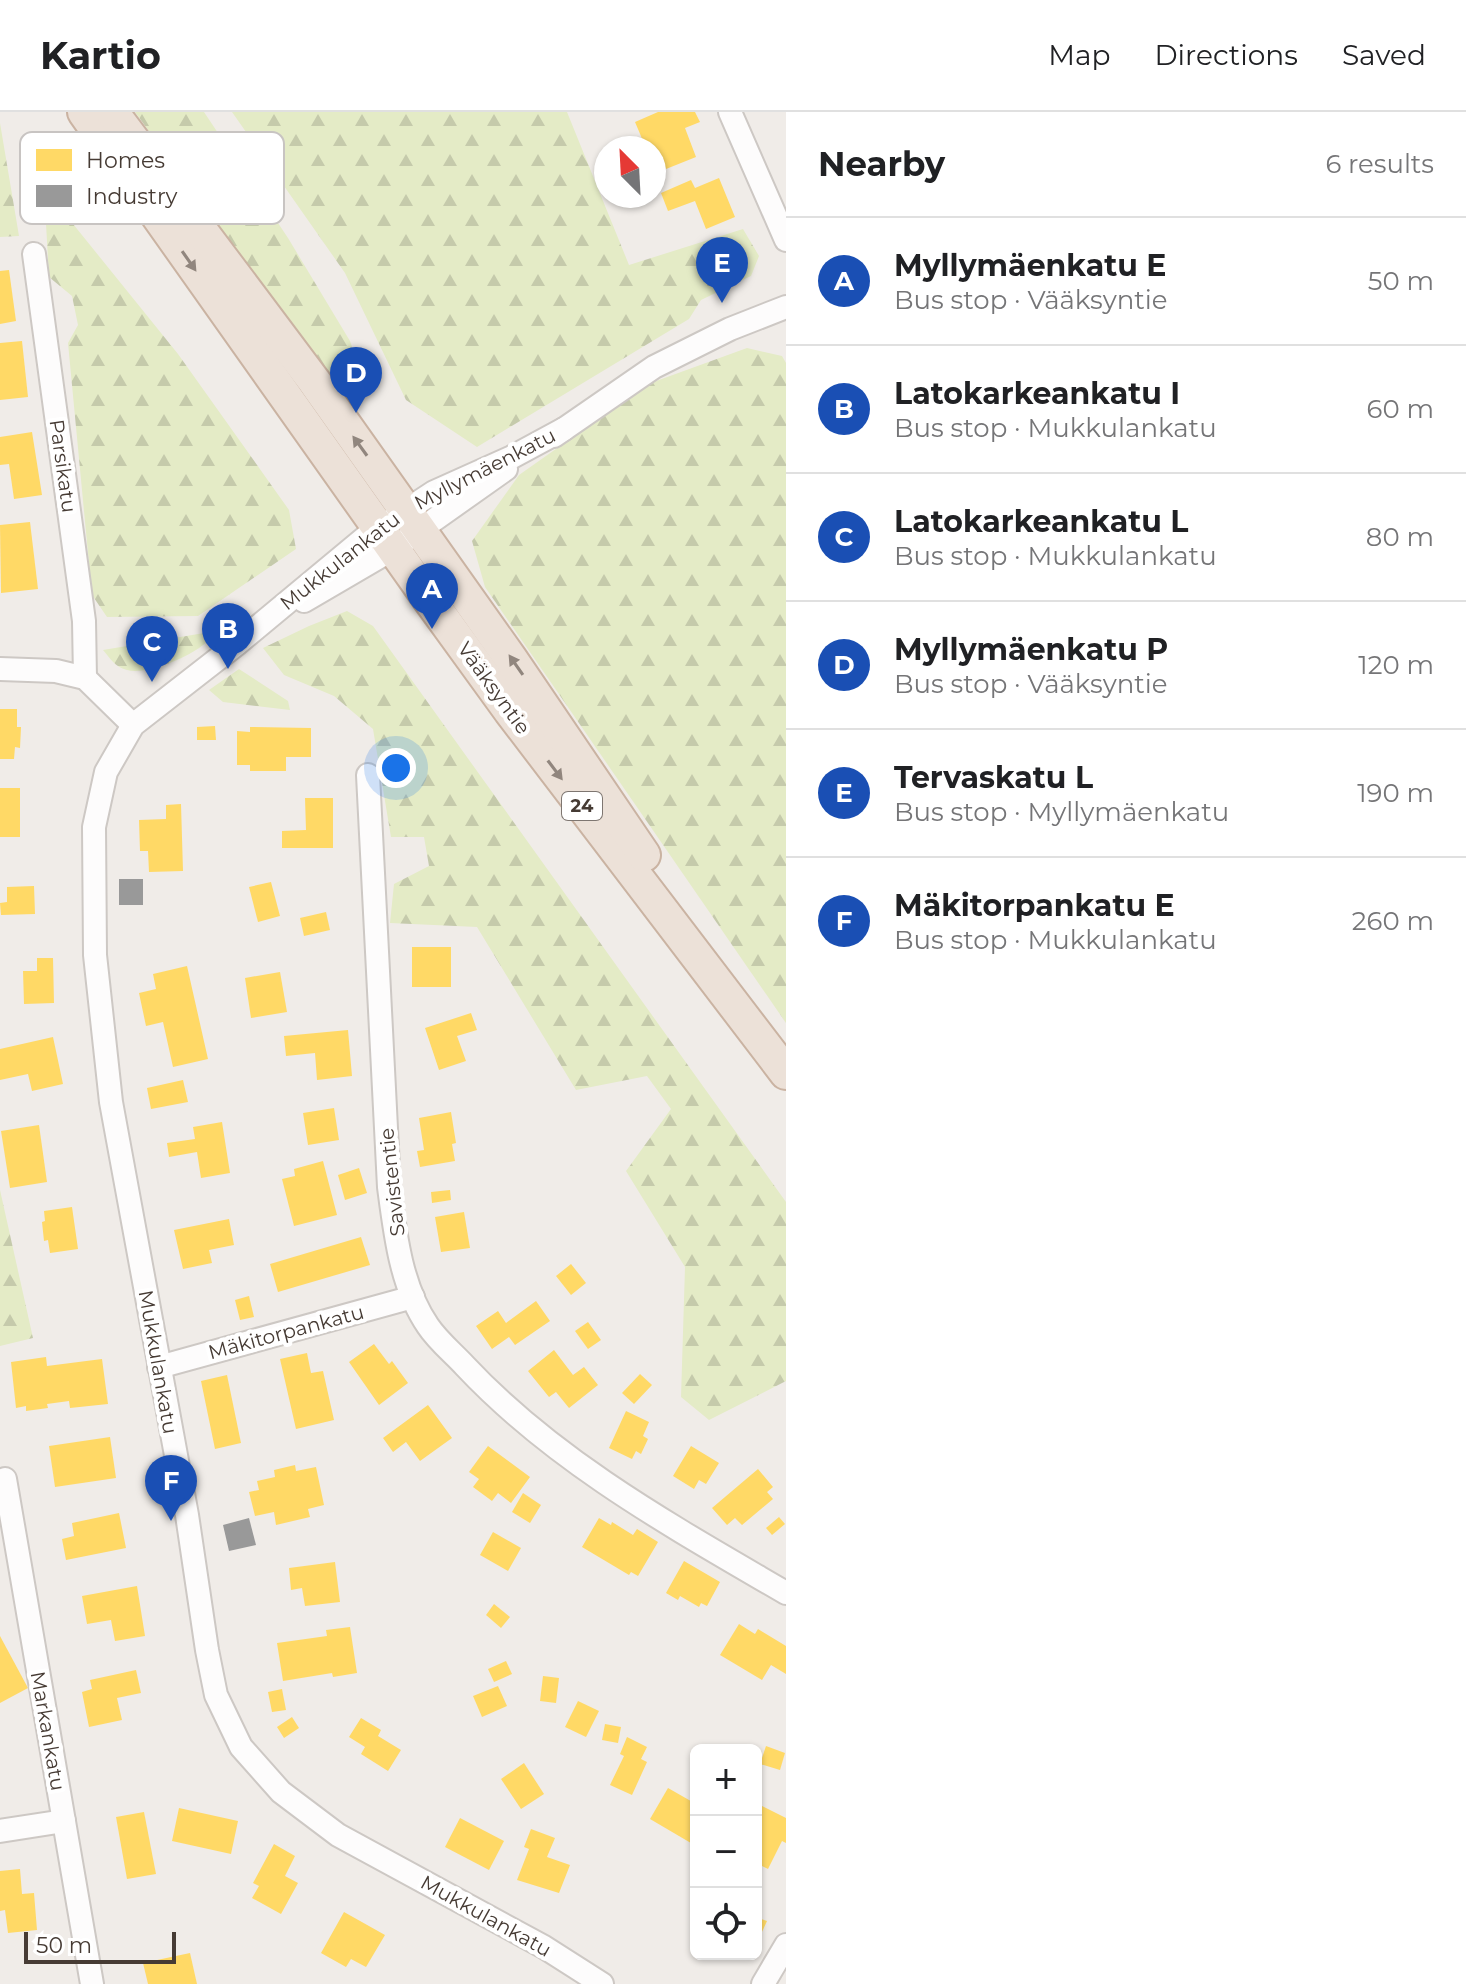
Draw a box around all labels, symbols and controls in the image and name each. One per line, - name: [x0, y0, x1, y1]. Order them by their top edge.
- text: Kartio: [40, 32, 161, 79]
- text: Map: [1048, 38, 1110, 72]
- text: Directions: [1154, 38, 1298, 72]
- text: Saved: [1342, 38, 1426, 72]
- legend: [20, 132, 284, 224]
- north arrow: [594, 136, 666, 208]
- text: Nearby: [818, 143, 945, 185]
- text: Homes: [86, 147, 165, 174]
- text: 6 results: [1325, 148, 1434, 180]
- text: Industry: [86, 183, 178, 210]
- pin: E: [696, 237, 748, 303]
- text: Myllymäenkatu E: [894, 247, 1167, 284]
- one-way arrow: [181, 250, 196, 271]
- text: A: [834, 265, 854, 297]
- text: 50 m: [1368, 265, 1434, 297]
- text: Bus stop · Vääksyntie: [894, 284, 1168, 316]
- pin: D: [330, 347, 382, 413]
- text: Latokarkeankatu I: [894, 375, 1180, 412]
- text: B: [834, 393, 854, 425]
- text: 60 m: [1367, 393, 1434, 425]
- text: Bus stop · Mukkulankatu: [894, 412, 1217, 444]
- street label: Parsikatu: [45, 418, 81, 514]
- street label: Myllymäenkatu: [410, 423, 560, 515]
- one-way arrow: [353, 436, 368, 457]
- text: Latokarkeankatu L: [894, 503, 1188, 540]
- street label: Mukkulankatu: [275, 507, 405, 615]
- text: C: [835, 521, 853, 553]
- text: 80 m: [1366, 521, 1434, 553]
- text: Bus stop · Mukkulankatu: [894, 540, 1217, 572]
- pin: A: [406, 563, 458, 629]
- pin: B: [202, 603, 254, 669]
- pin: C: [126, 616, 178, 682]
- text: Myllymäenkatu P: [894, 631, 1168, 668]
- street label: Vääksyntie: [453, 637, 535, 739]
- text: D: [833, 649, 855, 681]
- text: 120 m: [1358, 649, 1434, 681]
- one-way arrow: [509, 655, 524, 676]
- text: Bus stop · Vääksyntie: [894, 668, 1168, 700]
- your location: [376, 748, 416, 788]
- text: Tervaskatu L: [894, 759, 1093, 796]
- one-way arrow: [546, 760, 562, 780]
- text: E: [835, 777, 853, 809]
- text: 190 m: [1357, 777, 1434, 809]
- road number: 24: [562, 792, 602, 820]
- text: Bus stop · Myllymäenkatu: [894, 796, 1229, 828]
- text: Mäkitorpankatu E: [894, 887, 1175, 924]
- text: F: [836, 905, 852, 937]
- text: 260 m: [1352, 905, 1434, 937]
- text: Bus stop · Mukkulankatu: [894, 924, 1217, 956]
- street label: Savistentie: [374, 1127, 410, 1237]
- street label: Mukkulankatu: [134, 1288, 182, 1436]
- street label: Mäkitorpankatu: [206, 1300, 366, 1364]
- pin: F: [145, 1455, 197, 1521]
- street label: Markankatu: [26, 1669, 70, 1793]
- map controls: [690, 1744, 762, 1960]
- button: +: [690, 1744, 762, 1816]
- button: −: [690, 1816, 762, 1888]
- street label: Mukkulankatu: [417, 1870, 555, 1962]
- button: locate: [690, 1888, 762, 1960]
- scale bar: [24, 1928, 176, 1964]
- text: 50 m: [36, 1932, 92, 1959]

